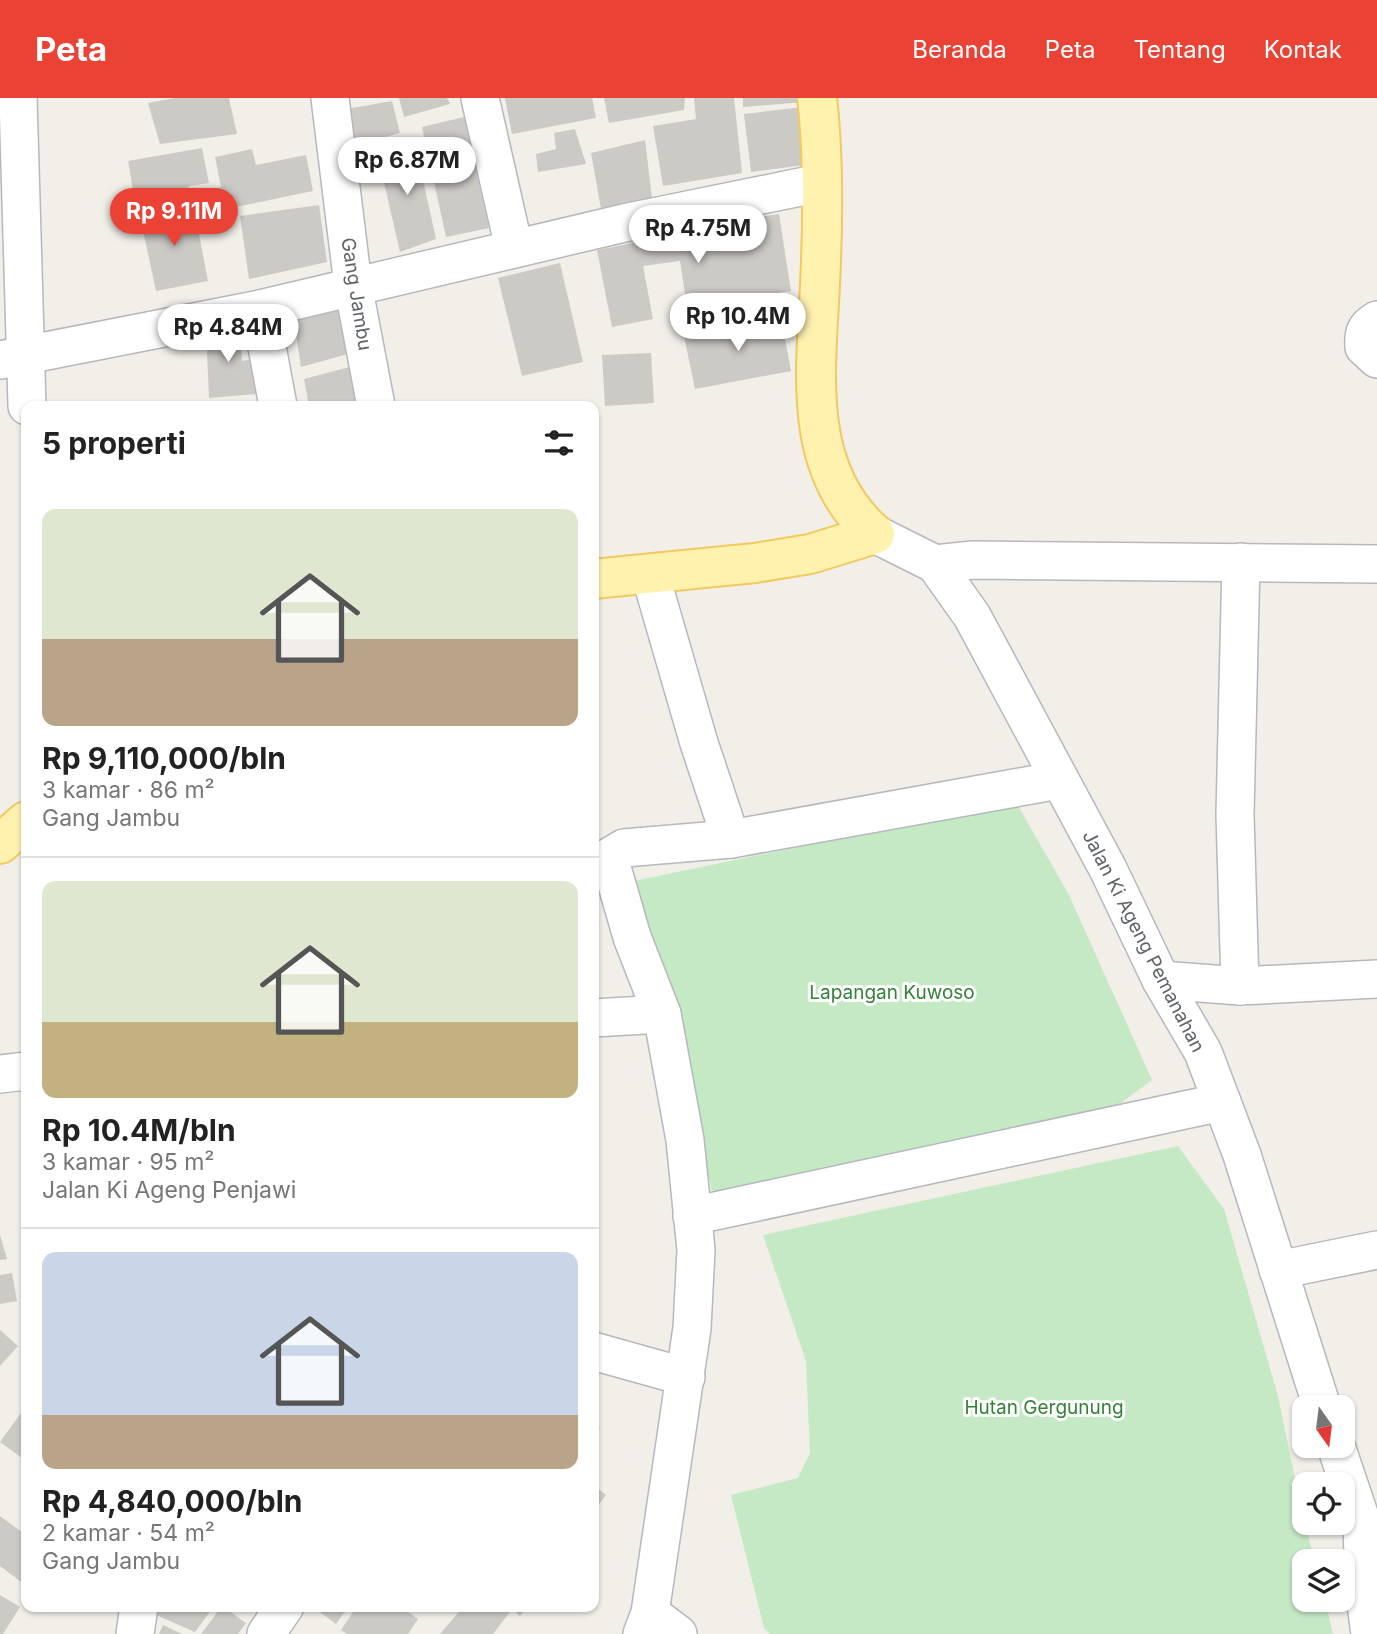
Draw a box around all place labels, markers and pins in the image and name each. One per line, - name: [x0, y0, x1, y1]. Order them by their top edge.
- pin: Rp 6.87M: [335, 138, 479, 197]
- pin: Rp 9.11M: [102, 188, 246, 248]
- pin: Rp 4.75M: [626, 206, 770, 265]
- pin: Rp 10.4M: [666, 294, 810, 353]
- pin: Rp 4.84M: [156, 304, 300, 364]

